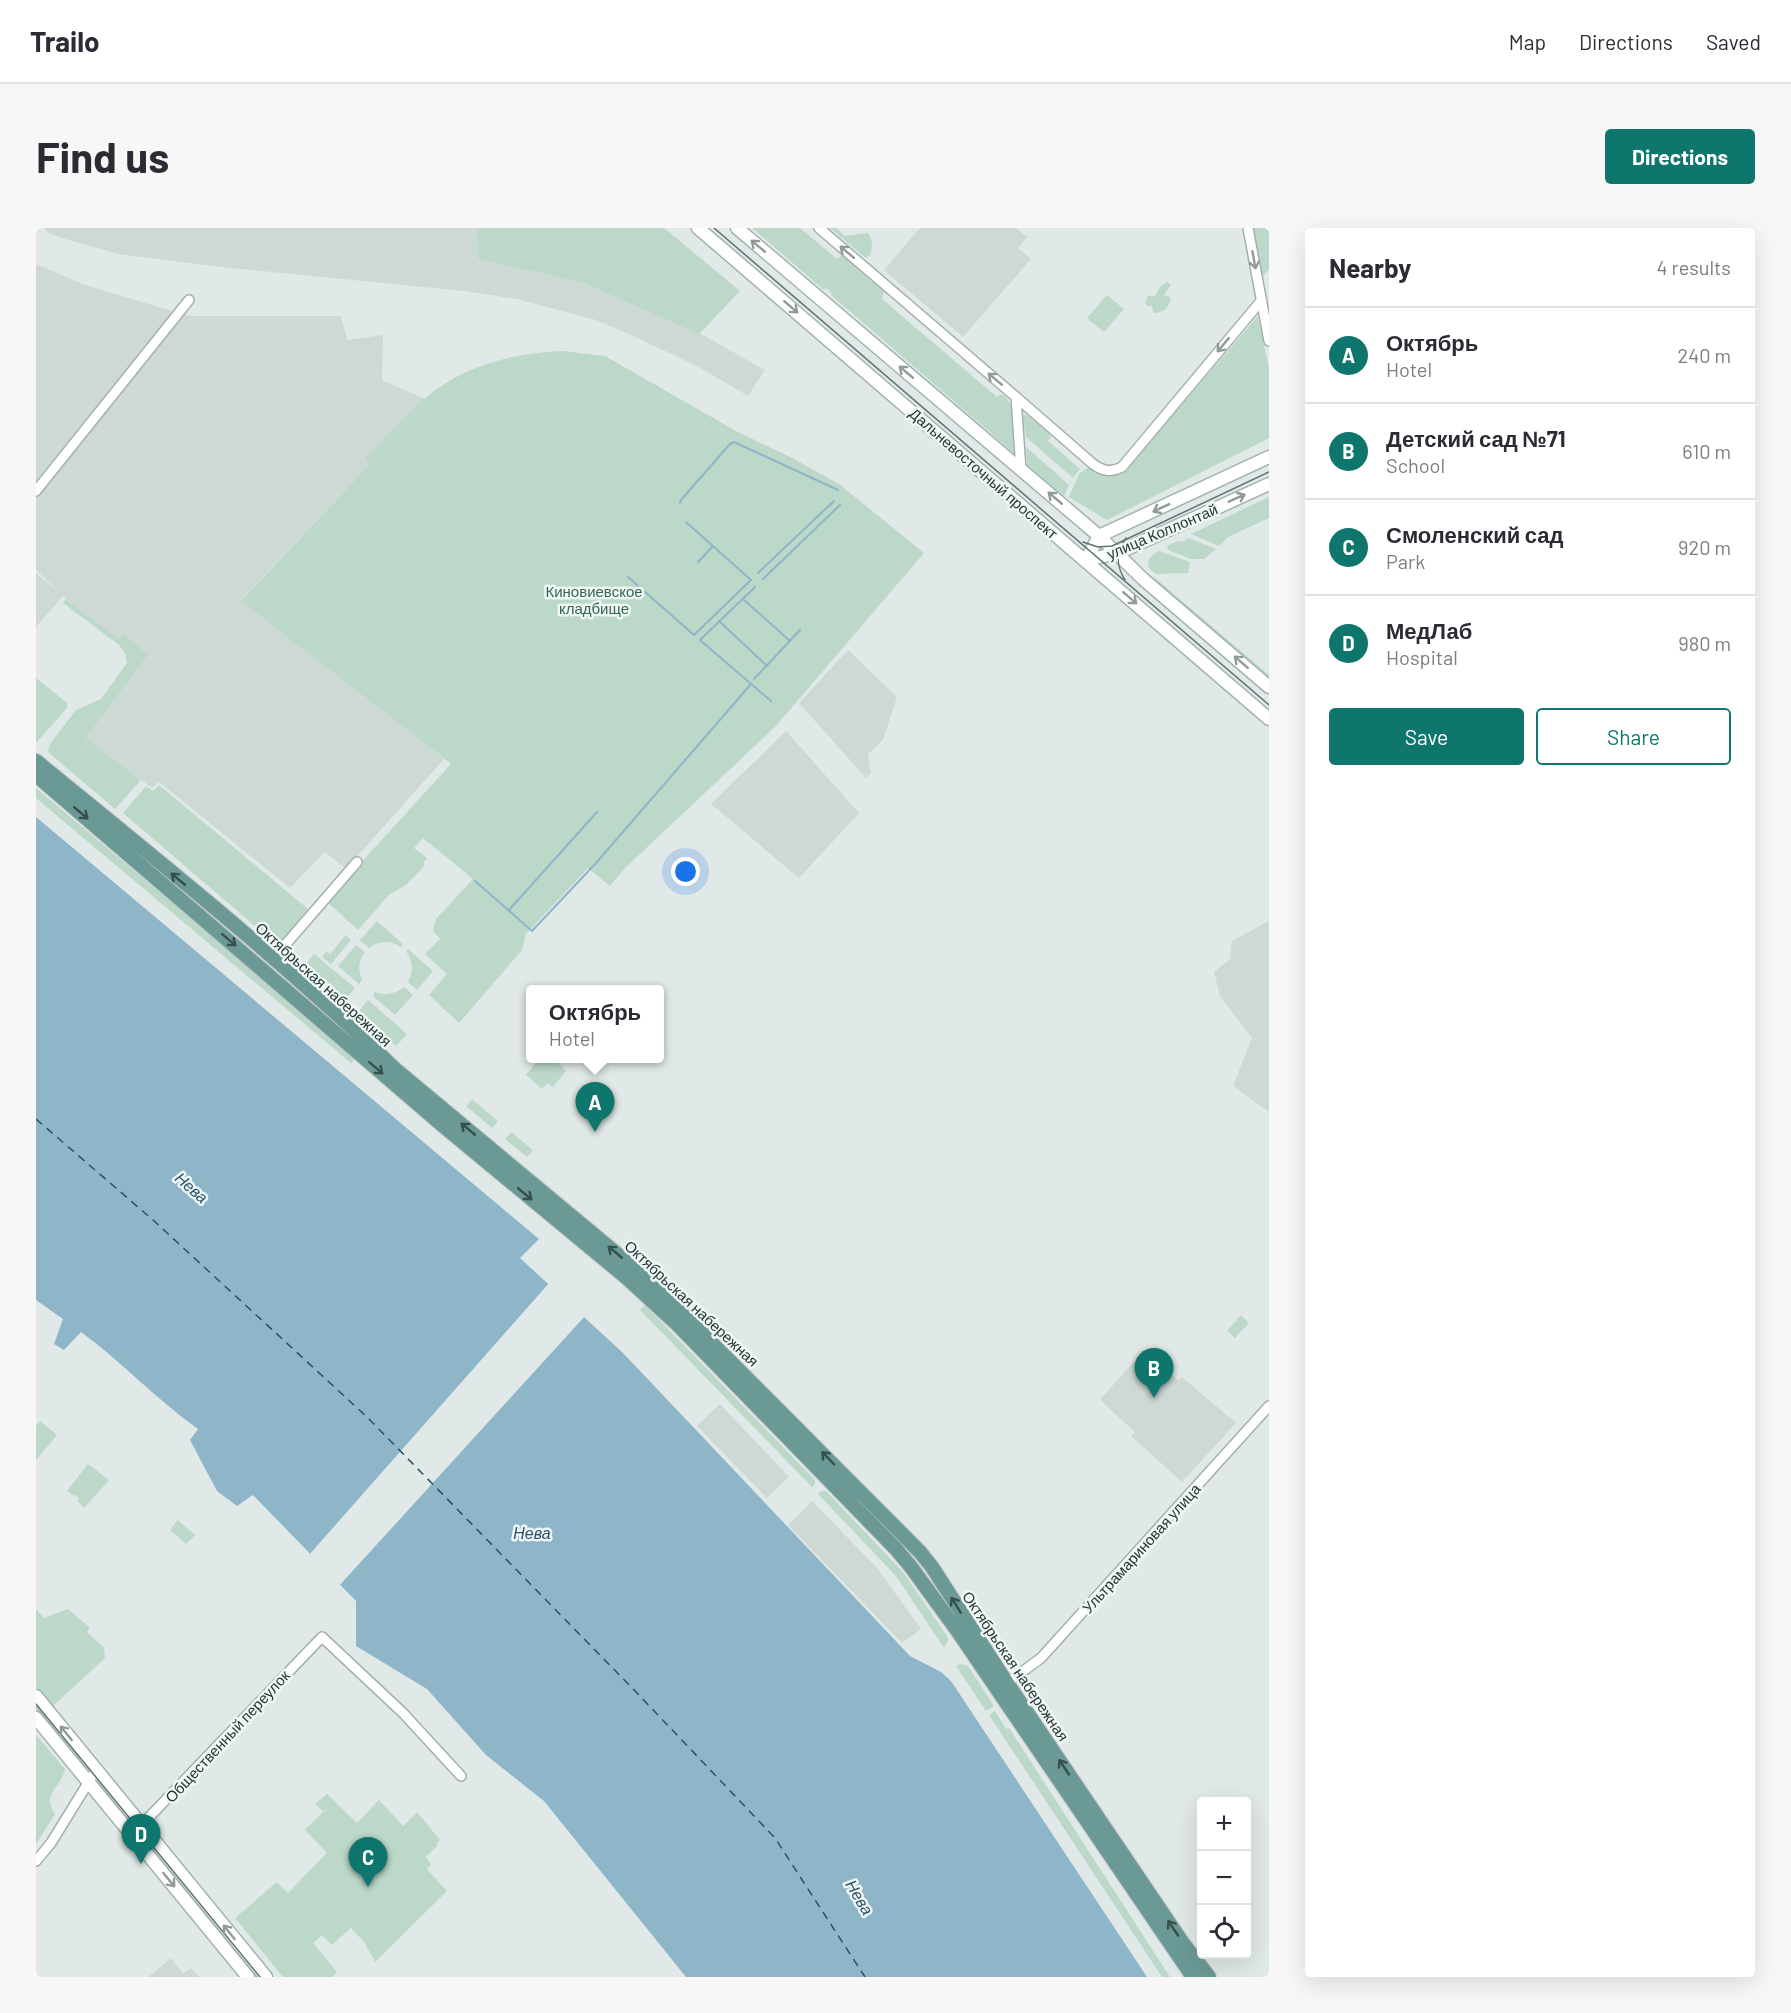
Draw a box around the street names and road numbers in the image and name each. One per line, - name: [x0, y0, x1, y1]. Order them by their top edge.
- street label: Дальневосточный проспект: [906, 404, 1062, 542]
- street label: улица Коллонтай: [1104, 500, 1220, 562]
- street label: Октябрьская набережная: [252, 918, 396, 1050]
- street label: Октябрьская набережная: [621, 1236, 763, 1370]
- street label: Ультрамариновая улица: [1078, 1479, 1204, 1616]
- street label: Октябрьская набережная: [959, 1588, 1073, 1744]
- street label: Общественный переулок: [161, 1666, 293, 1806]

